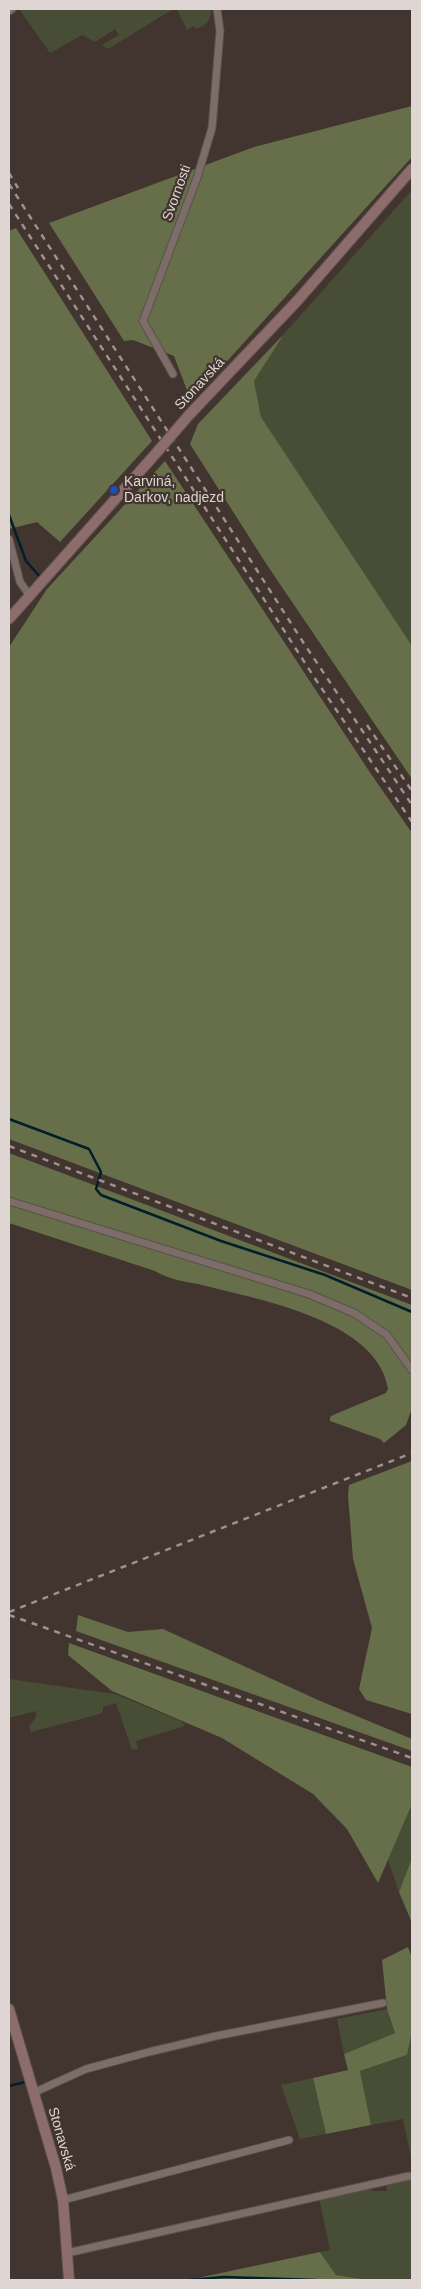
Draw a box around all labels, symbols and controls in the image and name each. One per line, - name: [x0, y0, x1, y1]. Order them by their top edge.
- street label: Svornosti: [159, 163, 195, 223]
- street label: Stonavská: [172, 354, 228, 414]
- place label: Karviná, Darkov, nadjezd: [124, 474, 224, 507]
- marker: Karviná, Darkov, nadjezd: [108, 484, 120, 496]
- street label: Stonavská: [44, 2105, 78, 2173]

